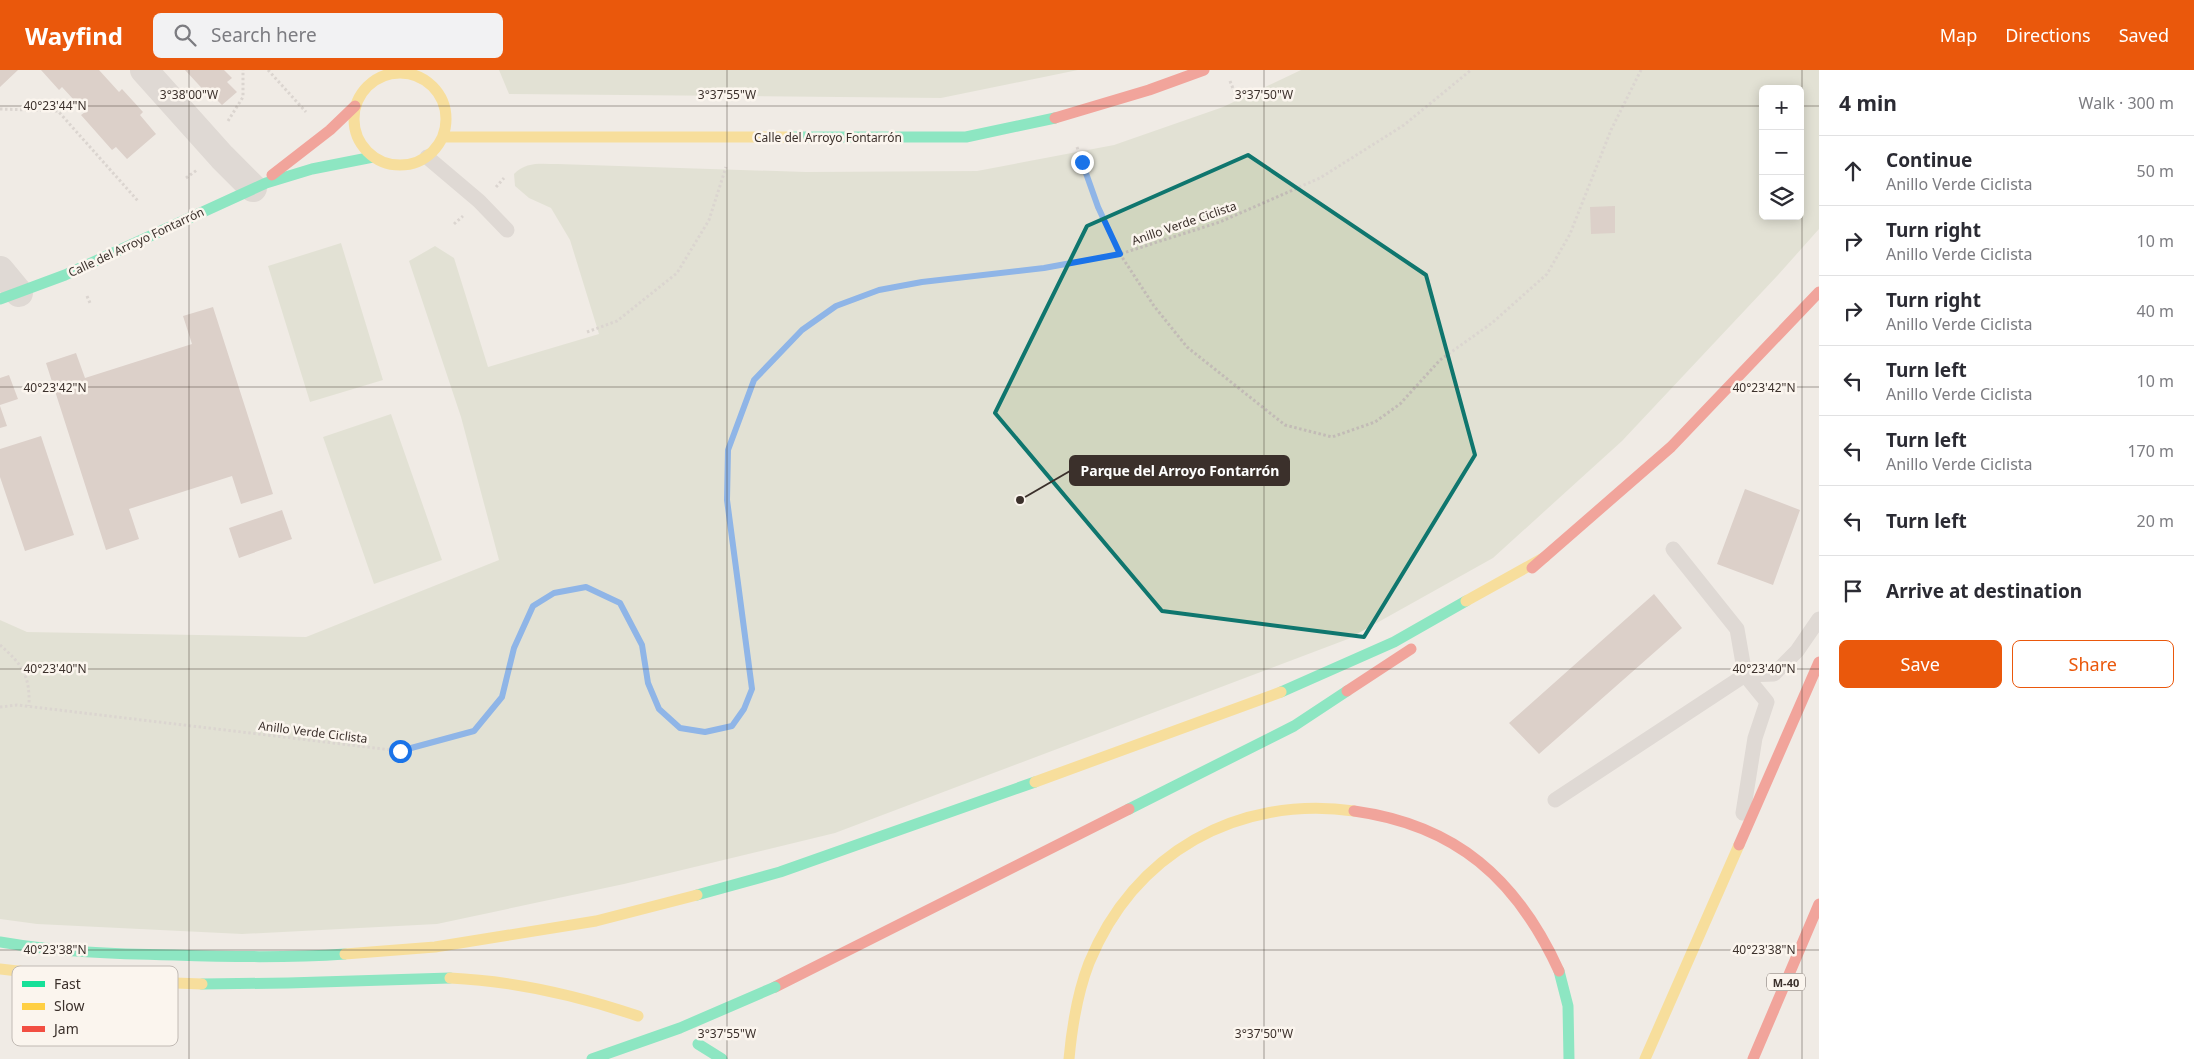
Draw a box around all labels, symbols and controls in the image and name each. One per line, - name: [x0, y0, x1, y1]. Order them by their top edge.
- search box: [153, 13, 503, 58]
- text: Wayfind: [25, 19, 123, 52]
- icon: search: [171, 21, 199, 49]
- text: Search here: [211, 22, 317, 48]
- text: Map: [1940, 23, 1977, 47]
- text: Directions: [2005, 23, 2091, 47]
- text: Saved: [2119, 23, 2169, 47]
- map controls: [1759, 85, 1804, 220]
- button: +: [1759, 85, 1804, 130]
- text: 3°38'00"W: [160, 86, 218, 103]
- text: 3°37'55"W: [698, 86, 756, 103]
- text: 3°37'50"W: [1235, 86, 1293, 103]
- text: 4 min: [1839, 89, 1897, 117]
- text: Walk · 300 m: [2079, 92, 2174, 114]
- text: 40°23'44"N: [23, 97, 87, 114]
- street label: Calle del Arroyo Fontarrón: [754, 129, 902, 146]
- button: −: [1759, 130, 1804, 175]
- text: Continue: [1886, 147, 1972, 173]
- route end: [1071, 151, 1094, 174]
- icon: ahead: [1839, 157, 1867, 185]
- text: 50 m: [2137, 160, 2174, 182]
- text: Anillo Verde Ciclista: [1886, 173, 2033, 195]
- button: layers: [1759, 175, 1804, 220]
- street label: Anillo Verde Ciclista: [1129, 197, 1239, 249]
- street label: Calle del Arroyo Fontarrón: [65, 203, 207, 281]
- text: Turn right: [1886, 217, 1981, 243]
- icon: right: [1839, 227, 1867, 255]
- text: 10 m: [2137, 230, 2174, 252]
- text: Anillo Verde Ciclista: [1886, 243, 2033, 265]
- text: Turn right: [1886, 287, 1981, 313]
- icon: right: [1839, 297, 1867, 325]
- text: 40 m: [2137, 300, 2174, 322]
- text: Anillo Verde Ciclista: [1886, 313, 2033, 335]
- text: Turn left: [1886, 357, 1967, 383]
- icon: left: [1839, 367, 1867, 395]
- text: 10 m: [2137, 370, 2174, 392]
- text: 40°23'42"N: [23, 379, 87, 396]
- text: 40°23'42"N: [1732, 379, 1796, 396]
- text: Anillo Verde Ciclista: [1886, 383, 2033, 405]
- text: Turn left: [1886, 427, 1967, 453]
- icon: left: [1839, 437, 1867, 465]
- text: 170 m: [2127, 440, 2174, 462]
- text: Anillo Verde Ciclista: [1886, 453, 2033, 475]
- callout: Parque del Arroyo Fontarrón: [1070, 456, 1289, 485]
- text: Parque del Arroyo Fontarrón: [1081, 461, 1279, 480]
- icon: left: [1839, 507, 1867, 535]
- text: Turn left: [1886, 508, 1967, 534]
- text: 20 m: [2137, 510, 2174, 532]
- icon: arrive: [1839, 577, 1867, 605]
- text: Arrive at destination: [1886, 578, 2082, 604]
- button: Save: [1839, 640, 2002, 688]
- button: Share: [2012, 640, 2174, 688]
- text: 40°23'40"N: [23, 660, 87, 677]
- text: 40°23'40"N: [1732, 660, 1796, 677]
- street label: Anillo Verde Ciclista: [257, 717, 369, 747]
- route start: [389, 740, 412, 763]
- text: 40°23'38"N: [23, 941, 87, 958]
- text: 40°23'38"N: [1732, 941, 1796, 958]
- legend: [12, 966, 178, 1046]
- text: Fast: [54, 974, 81, 993]
- road number: M-40: [1767, 974, 1805, 990]
- text: Slow: [54, 996, 85, 1015]
- text: Jam: [52, 1019, 79, 1038]
- text: 3°37'55"W: [698, 1025, 756, 1042]
- text: 3°37'50"W: [1235, 1025, 1293, 1042]

